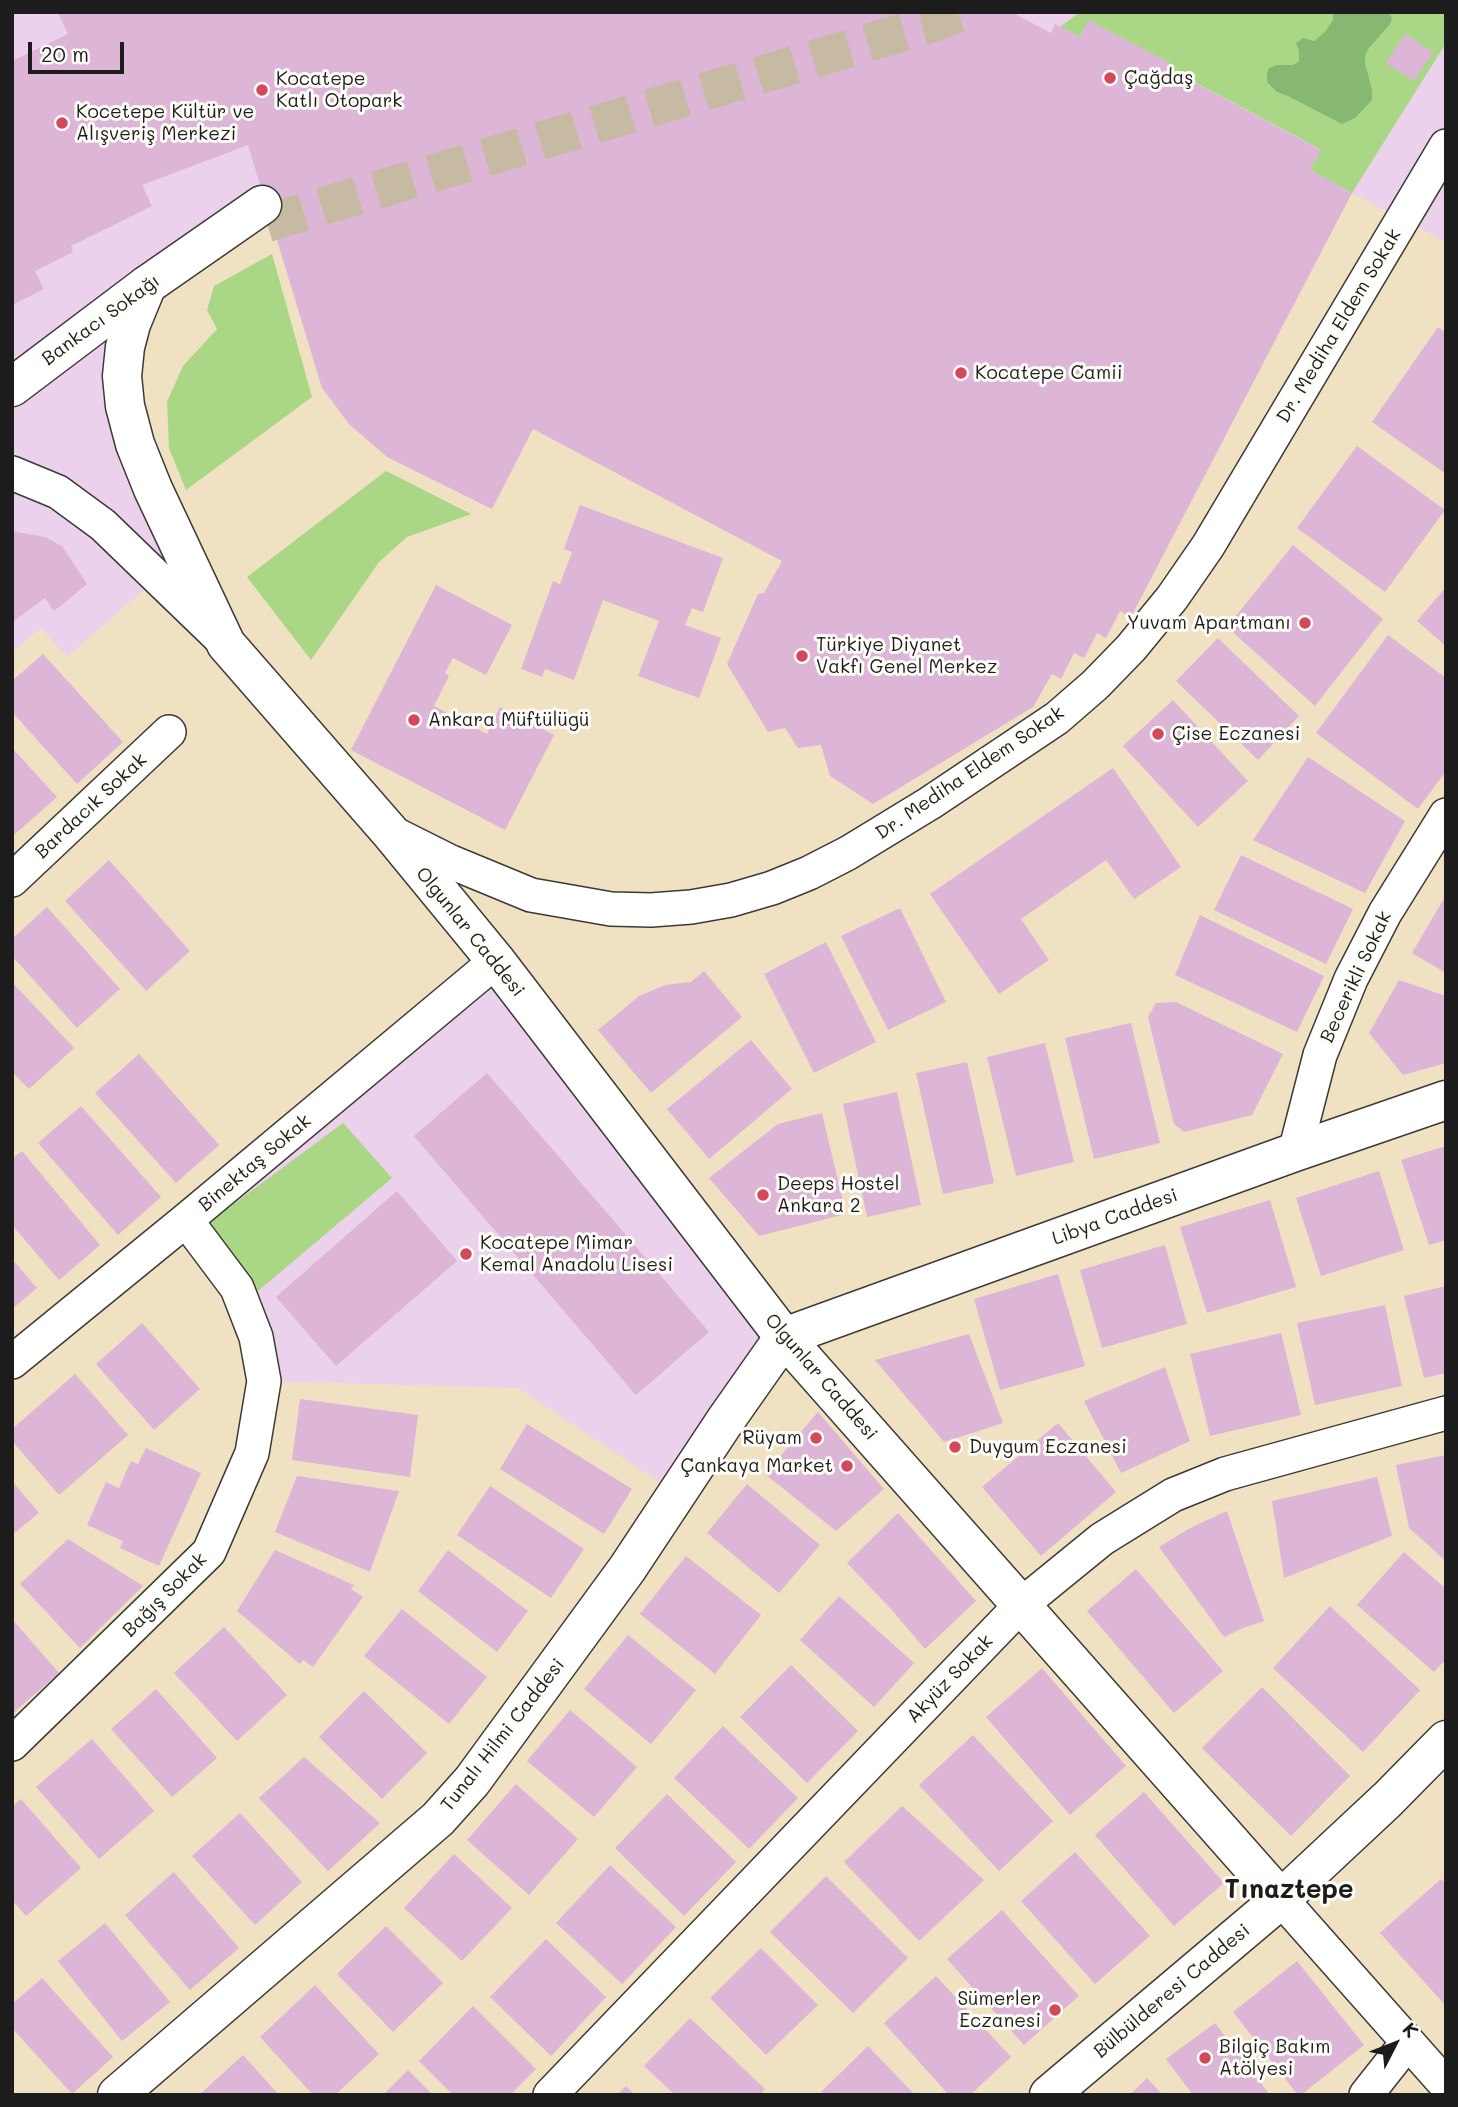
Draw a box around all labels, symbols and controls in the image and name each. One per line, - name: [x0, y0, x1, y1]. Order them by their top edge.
- scale bar: [32, 28, 128, 72]
- text: 20 m: [41, 40, 89, 67]
- place label: Çağdaş: [1124, 67, 1194, 89]
- place label: Kocatepe Katlı Otopark: [276, 68, 402, 112]
- marker: Çağdaş: [1102, 70, 1118, 86]
- marker: Kocatepe Katlı Otopark: [254, 82, 270, 98]
- place label: Kocetepe Kültür ve Alışveriş Merkezi: [76, 101, 254, 145]
- marker: Kocetepe Kültür ve Alışveriş Merkezi: [54, 115, 70, 131]
- street label: Dr. Mediha Eldem Sokak: [1272, 225, 1406, 427]
- street label: Bankacı Sokağı: [38, 270, 164, 370]
- place label: Kocatepe Camii: [975, 362, 1123, 384]
- marker: Kocatepe Camii: [953, 365, 969, 381]
- place label: Yuvam Apartmanı: [1127, 612, 1291, 634]
- marker: Yuvam Apartmanı: [1297, 615, 1313, 631]
- place label: Türkiye Diyanet Vakfı Genel Merkez: [816, 634, 997, 678]
- marker: Türkiye Diyanet Vakfı Genel Merkez: [794, 648, 810, 664]
- street label: Dr. Mediha Eldem Sokak: [871, 701, 1069, 845]
- place label: Ankara Müftülügü: [428, 709, 589, 731]
- marker: Ankara Müftülügü: [406, 712, 422, 728]
- place label: Çise Eczanesi: [1172, 723, 1300, 745]
- marker: Çise Eczanesi: [1150, 726, 1166, 742]
- street label: Bardacık Sokak: [30, 748, 152, 864]
- street label: Olgunlar Caddesi: [411, 863, 529, 1001]
- street label: Becerikli Sokak: [1316, 908, 1396, 1046]
- street label: Binektaş Sokak: [194, 1109, 316, 1217]
- place label: Deeps Hostel Ankara 2: [777, 1173, 900, 1217]
- street label: Libya Caddesi: [1049, 1184, 1181, 1250]
- marker: Deeps Hostel Ankara 2: [755, 1187, 771, 1203]
- place label: Kocatepe Mimar Kemal Anadolu Lisesi: [480, 1232, 673, 1276]
- marker: Kocatepe Mimar Kemal Anadolu Lisesi: [458, 1246, 474, 1262]
- street label: Olgunlar Caddesi: [760, 1309, 882, 1445]
- place label: Rüyam: [743, 1427, 802, 1449]
- marker: Rüyam: [808, 1430, 824, 1446]
- place label: Duygum Eczanesi: [969, 1436, 1127, 1458]
- marker: Duygum Eczanesi: [947, 1439, 963, 1455]
- place label: Çankaya Market: [681, 1455, 833, 1477]
- marker: Çankaya Market: [839, 1458, 855, 1474]
- street label: Bağış Sokak: [118, 1548, 212, 1642]
- street label: Akyüz Sokak: [902, 1630, 998, 1728]
- street label: Tunalı Hilmi Caddesi: [436, 1654, 570, 1816]
- district label: Tınaztepe: [1225, 1874, 1353, 1906]
- street label: Bülbülderesi Caddesi: [1089, 1919, 1255, 2063]
- place label: Sümerler Eczanesi: [957, 1988, 1041, 2032]
- marker: Sümerler Eczanesi: [1047, 2002, 1063, 2018]
- north arrow: [1360, 2009, 1430, 2079]
- text: K: [1397, 2017, 1424, 2043]
- place label: Bilgiç Bakım Atölyesi: [1219, 2036, 1330, 2080]
- marker: Bilgiç Bakım Atölyesi: [1197, 2050, 1213, 2066]

